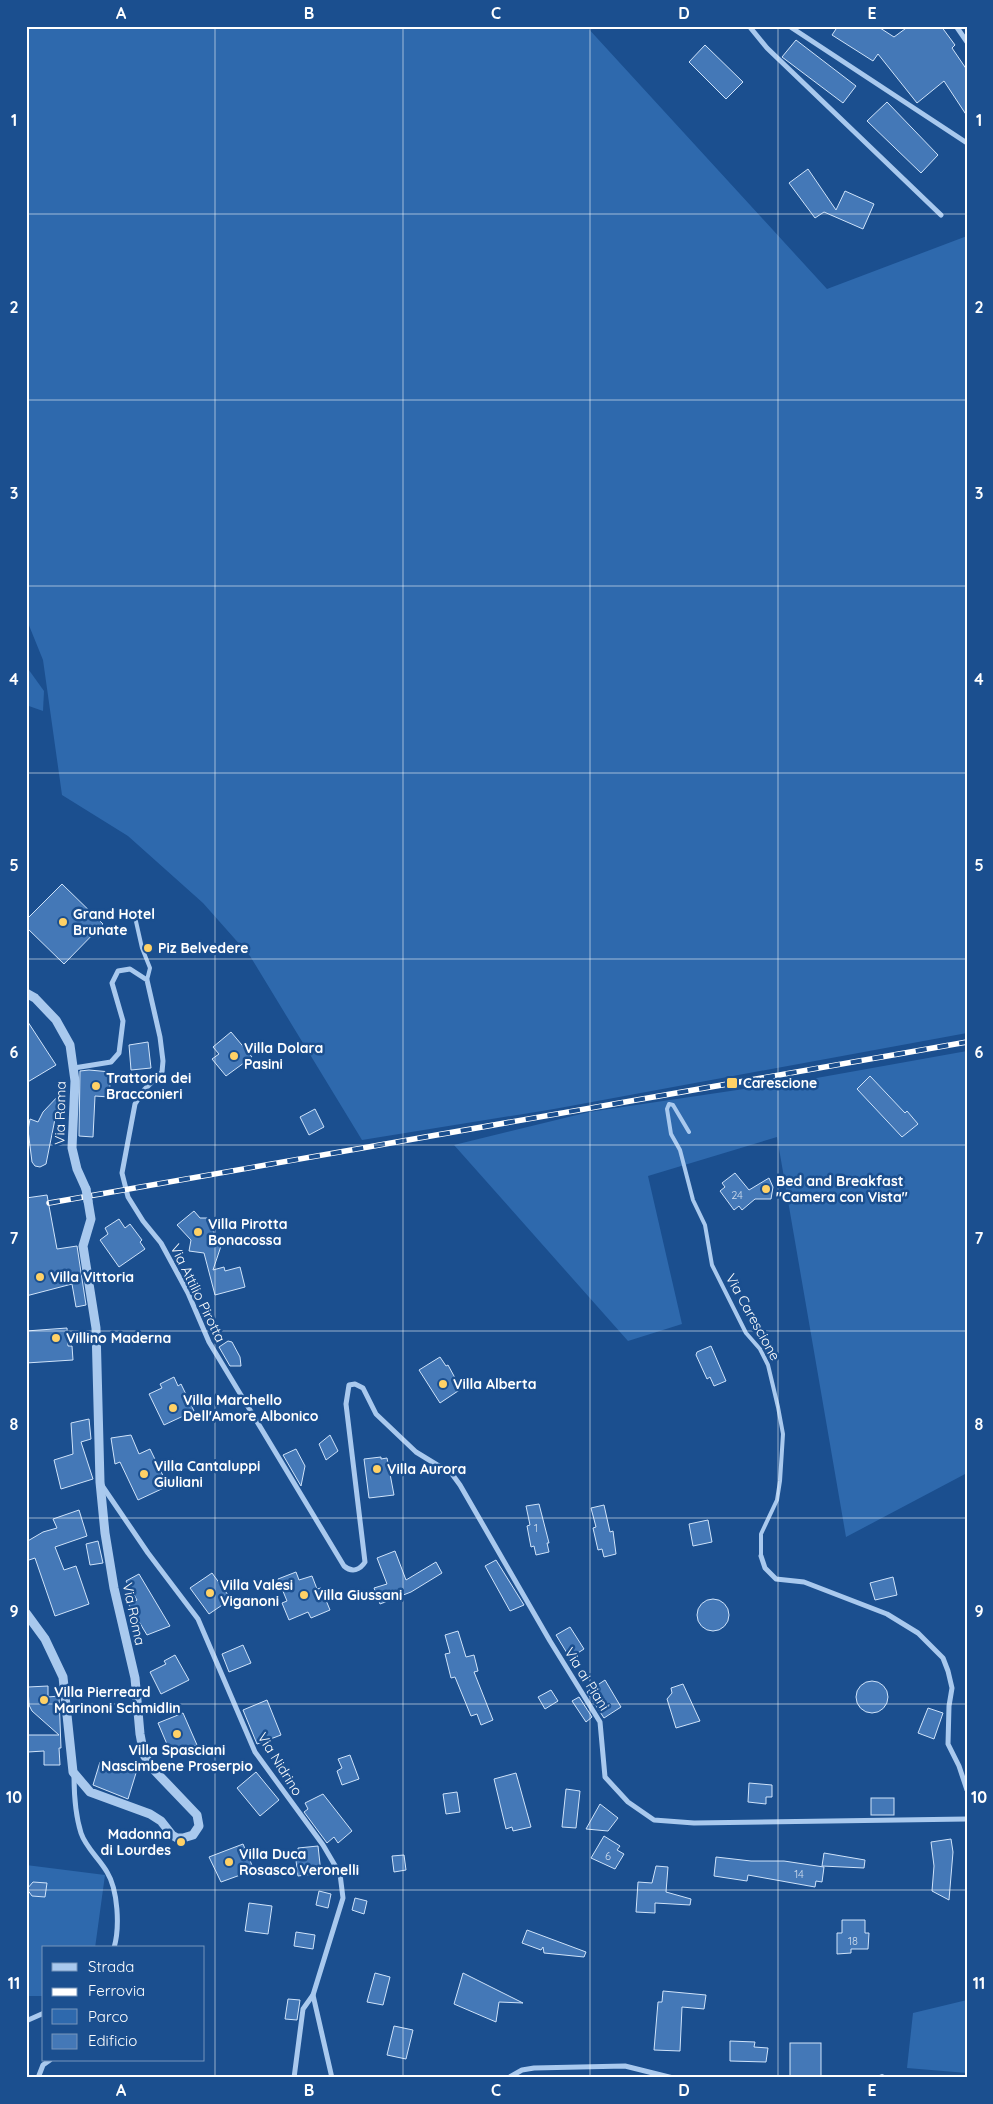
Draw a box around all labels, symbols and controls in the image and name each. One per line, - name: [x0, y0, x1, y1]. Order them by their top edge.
- text: A: [116, 3, 127, 23]
- text: B: [304, 3, 314, 23]
- text: C: [491, 3, 501, 23]
- text: D: [678, 3, 690, 23]
- text: E: [867, 3, 877, 23]
- text: 1: [11, 110, 17, 130]
- text: 1: [976, 110, 982, 130]
- text: 2: [9, 297, 19, 317]
- text: 2: [974, 297, 984, 317]
- text: 3: [10, 483, 18, 503]
- text: 3: [975, 483, 983, 503]
- text: 4: [9, 669, 19, 689]
- text: 4: [974, 669, 984, 689]
- text: 5: [9, 855, 19, 875]
- text: 5: [974, 855, 984, 875]
- place label: Grand Hotel Brunate: [73, 905, 155, 939]
- marker: Grand Hotel Brunate: [57, 916, 69, 928]
- place label: Piz Belvedere: [158, 939, 248, 957]
- marker: Piz Belvedere: [142, 942, 154, 954]
- place label: Villa Dolara Pasini: [244, 1039, 323, 1073]
- text: 6: [10, 1042, 19, 1062]
- text: 6: [975, 1042, 984, 1062]
- marker: Villa Dolara Pasini: [228, 1050, 240, 1062]
- place label: Trattoria dei Bracconieri: [106, 1069, 191, 1103]
- place label: Carescione: [743, 1074, 817, 1092]
- marker: Carescione: [725, 1076, 739, 1090]
- marker: Trattoria dei Bracconieri: [90, 1080, 102, 1092]
- street label: Via Roma: [50, 1081, 70, 1145]
- place label: Bed and Breakfast "Camera con Vista": [776, 1172, 908, 1206]
- marker: Bed and Breakfast "Camera con Vista": [760, 1183, 772, 1195]
- house number: 24: [731, 1188, 743, 1202]
- place label: Villa Pirotta Bonacossa: [208, 1215, 288, 1249]
- marker: Villa Pirotta Bonacossa: [192, 1226, 204, 1238]
- text: 7: [10, 1228, 19, 1248]
- text: 7: [975, 1228, 984, 1248]
- street label: Via Attilio Pirotta: [166, 1241, 230, 1345]
- place label: Villa Vittoria: [50, 1268, 134, 1286]
- street label: Via Carescione: [722, 1270, 784, 1364]
- marker: Villa Vittoria: [34, 1271, 46, 1283]
- place label: Villino Maderna: [66, 1329, 171, 1347]
- marker: Villino Maderna: [50, 1332, 62, 1344]
- place label: Villa Alberta: [453, 1375, 536, 1393]
- marker: Villa Alberta: [437, 1378, 449, 1390]
- place label: Villa Marchello Dell'Amore Albonico: [183, 1391, 319, 1425]
- marker: Villa Marchello Dell'Amore Albonico: [167, 1402, 179, 1414]
- text: 8: [10, 1414, 19, 1434]
- text: 8: [975, 1414, 984, 1434]
- place label: Villa Cantaluppi Giuliani: [154, 1457, 260, 1491]
- place label: Villa Aurora: [387, 1460, 466, 1478]
- marker: Villa Aurora: [371, 1463, 383, 1475]
- marker: Villa Cantaluppi Giuliani: [138, 1468, 150, 1480]
- house number: 1: [534, 1521, 538, 1535]
- place label: Villa Valesi Viganoni: [220, 1576, 293, 1610]
- street label: Via Roma: [119, 1581, 149, 1647]
- place label: Villa Giussani: [314, 1586, 402, 1604]
- marker: Villa Valesi Viganoni: [204, 1587, 216, 1599]
- marker: Villa Giussani: [298, 1589, 310, 1601]
- text: 9: [9, 1601, 19, 1621]
- text: 9: [974, 1601, 984, 1621]
- street label: Via ai Piani: [561, 1644, 613, 1714]
- place label: Villa Pierreard Marinoni Schmidlin: [54, 1683, 181, 1717]
- marker: Villa Pierreard Marinoni Schmidlin: [38, 1694, 50, 1706]
- marker: Villa Spasciani Nascimbene Proserpio: [171, 1728, 183, 1740]
- street label: Via Nidrino: [253, 1729, 307, 1799]
- place label: Villa Spasciani Nascimbene Proserpio: [101, 1741, 253, 1775]
- text: 10: [6, 1787, 22, 1807]
- text: 10: [971, 1787, 987, 1807]
- place label: Madonna di Lourdes: [101, 1825, 171, 1859]
- marker: Madonna di Lourdes: [175, 1836, 187, 1848]
- place label: Villa Duca Rosasco Veronelli: [239, 1845, 359, 1879]
- house number: 6: [605, 1849, 611, 1863]
- marker: Villa Duca Rosasco Veronelli: [223, 1856, 235, 1868]
- house number: 14: [794, 1867, 804, 1881]
- house number: 18: [848, 1934, 858, 1948]
- legend: [42, 1946, 205, 2062]
- text: Strada: [88, 1957, 134, 1976]
- text: 11: [8, 1973, 20, 1993]
- text: 11: [973, 1973, 985, 1993]
- text: Ferrovia: [88, 1981, 145, 2000]
- text: Parco: [88, 2007, 128, 2026]
- text: Edificio: [88, 2031, 137, 2050]
- text: A: [116, 2080, 127, 2100]
- text: B: [304, 2080, 314, 2100]
- text: C: [491, 2080, 501, 2100]
- text: D: [678, 2080, 690, 2100]
- text: E: [867, 2080, 877, 2100]

